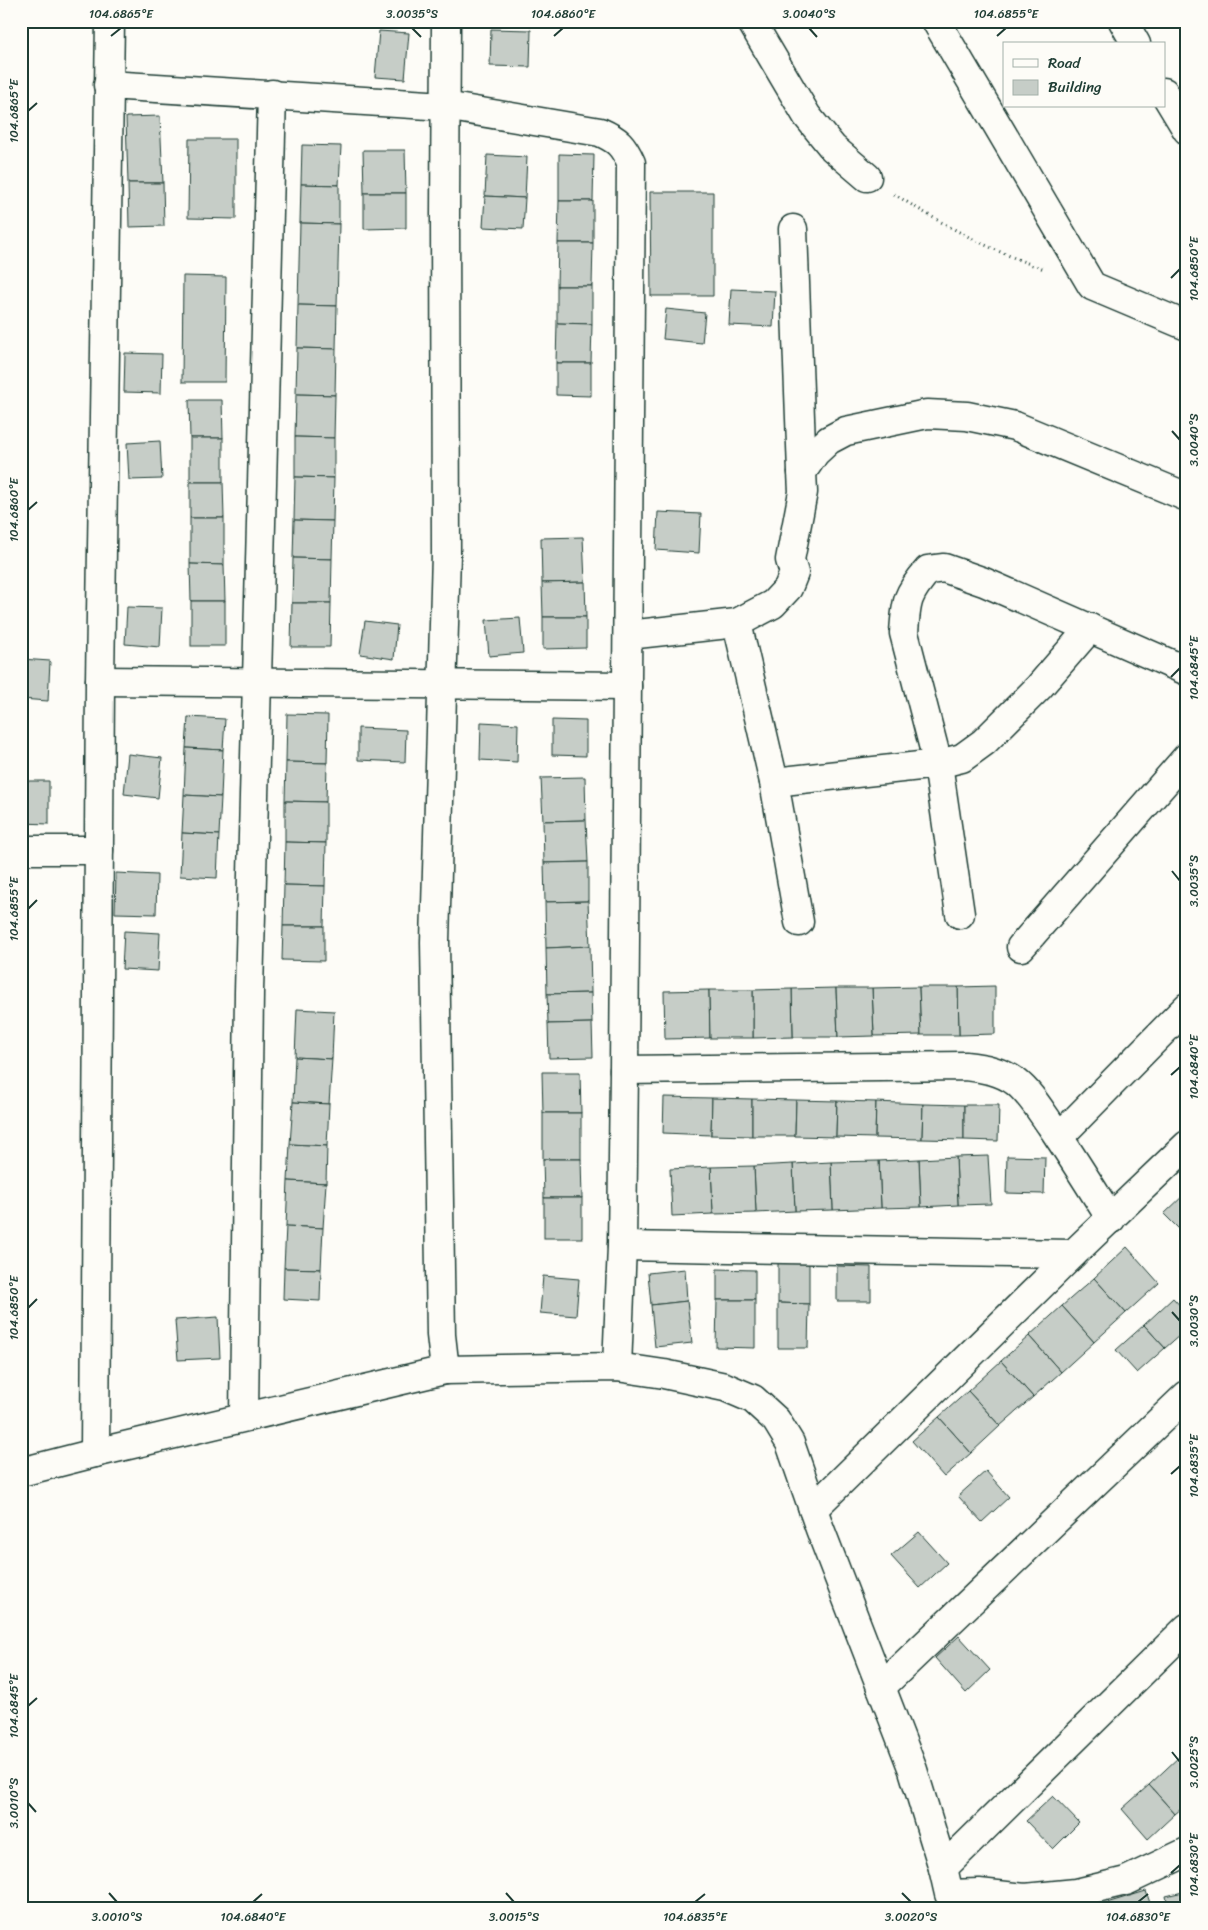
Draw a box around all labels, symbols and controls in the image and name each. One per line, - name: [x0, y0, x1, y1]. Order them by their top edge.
- text: 104.6865°E: [89, 3, 154, 25]
- text: 3.0035°S: [386, 3, 438, 25]
- text: 104.6860°E: [531, 3, 596, 25]
- text: 3.0040°S: [782, 3, 836, 25]
- text: 104.6855°E: [974, 3, 1040, 25]
- legend: [1003, 42, 1166, 108]
- text: Road: [1048, 50, 1081, 76]
- text: Building: [1048, 74, 1102, 100]
- text: 104.6865°E: [3, 78, 25, 143]
- text: 104.6850°E: [1183, 235, 1205, 301]
- text: 3.0040°S: [1183, 413, 1205, 467]
- text: 104.6860°E: [3, 477, 25, 542]
- text: 104.6845°E: [1183, 634, 1205, 700]
- text: 3.0035°S: [1183, 855, 1205, 907]
- text: 104.6855°E: [3, 875, 25, 941]
- text: 104.6840°E: [1183, 1033, 1205, 1099]
- text: 104.6850°E: [3, 1274, 25, 1340]
- text: 3.0030°S: [1183, 1294, 1205, 1347]
- text: 104.6835°E: [1183, 1433, 1205, 1498]
- text: 104.6845°E: [3, 1672, 25, 1738]
- text: 3.0025°S: [1183, 1735, 1205, 1788]
- text: 3.0010°S: [3, 1777, 25, 1828]
- text: 104.6830°E: [1183, 1832, 1205, 1897]
- text: 3.0010°S: [92, 1906, 143, 1928]
- text: 104.6840°E: [221, 1906, 287, 1928]
- text: 3.0015°S: [489, 1906, 540, 1928]
- text: 104.6835°E: [663, 1906, 728, 1928]
- text: 3.0020°S: [885, 1906, 938, 1928]
- text: 104.6830°E: [1106, 1906, 1171, 1928]

